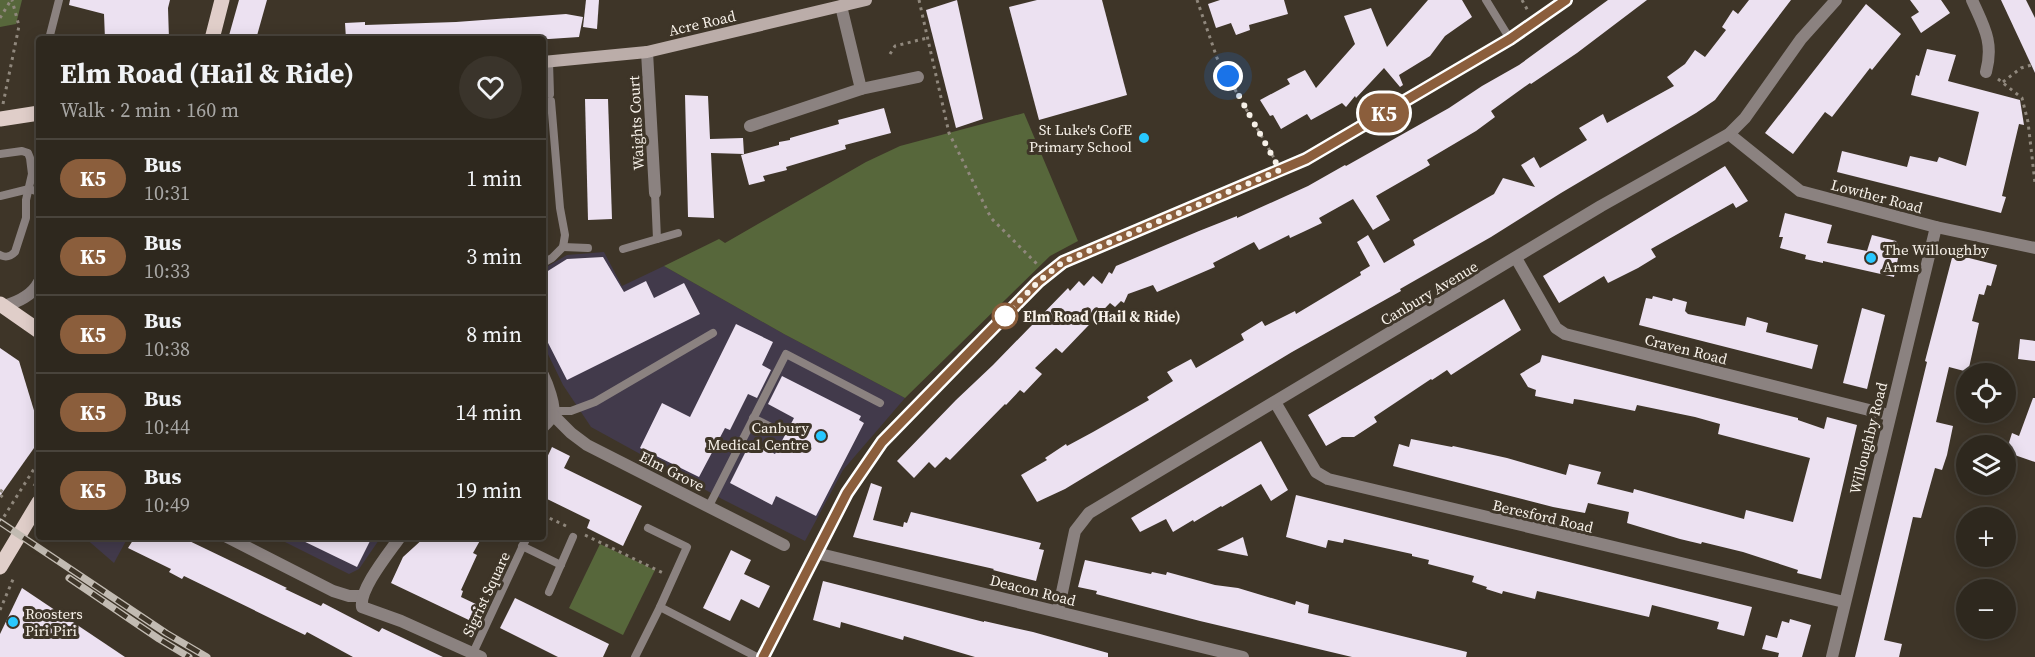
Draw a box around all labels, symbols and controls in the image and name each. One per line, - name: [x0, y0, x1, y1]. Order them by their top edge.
- street label: Acre Road: [666, 5, 738, 41]
- text: Elm Road (Hail & Ride): [60, 54, 354, 92]
- button: heart: [459, 56, 522, 119]
- your location: [1213, 61, 1243, 91]
- street label: Waights Court: [623, 75, 649, 171]
- line badge: K5: [1357, 94, 1411, 132]
- text: Walk · 2 min · 160 m: [60, 96, 239, 124]
- text: K5: [1371, 99, 1397, 128]
- place label: St Luke's CofE Primary School: [1029, 119, 1133, 157]
- marker: St Luke's CofE Primary School: [1137, 131, 1151, 145]
- text: Bus: [144, 149, 181, 179]
- text: 1 min: [466, 163, 522, 193]
- text: K5: [80, 164, 106, 193]
- street label: Lowther Road: [1829, 174, 1926, 218]
- text: 10:31: [144, 179, 190, 207]
- text: Bus: [144, 227, 181, 257]
- place label: The Willoughby Arms: [1883, 239, 1989, 277]
- text: 3 min: [466, 241, 522, 271]
- text: K5: [80, 242, 106, 271]
- marker: The Willoughby Arms: [1864, 251, 1878, 265]
- street label: Canbury Avenue: [1376, 255, 1482, 330]
- text: 10:33: [144, 257, 190, 285]
- marker: Elm Road (Hail & Ride): [992, 303, 1018, 329]
- text: Bus: [144, 305, 181, 335]
- place label: Elm Road (Hail & Ride): [1023, 306, 1181, 327]
- text: 8 min: [466, 319, 522, 349]
- text: K5: [80, 320, 106, 349]
- street label: Craven Road: [1642, 329, 1730, 370]
- text: 10:38: [144, 335, 190, 363]
- map controls: [1956, 363, 2016, 639]
- button: locate: [1956, 363, 2016, 423]
- street label: Willoughby Road: [1844, 379, 1892, 496]
- text: Bus: [144, 383, 181, 413]
- text: 14 min: [455, 397, 522, 427]
- text: K5: [80, 398, 106, 427]
- text: 10:44: [144, 413, 190, 441]
- place label: Canbury Medical Centre: [707, 417, 809, 455]
- marker: Canbury Medical Centre: [814, 429, 828, 443]
- button: layers: [1956, 435, 2016, 495]
- street label: Elm Grove: [636, 446, 708, 496]
- text: Bus: [144, 461, 181, 491]
- text: 19 min: [455, 475, 522, 505]
- text: K5: [80, 476, 106, 505]
- text: 10:49: [144, 491, 190, 519]
- street label: Beresford Road: [1491, 494, 1596, 538]
- button: +: [1956, 507, 2016, 567]
- street label: Sigrist Square: [457, 548, 515, 640]
- street label: Deacon Road: [988, 569, 1079, 611]
- button: −: [1956, 579, 2016, 639]
- place label: Roosters Piri Piri: [25, 603, 83, 641]
- marker: Roosters Piri Piri: [6, 615, 20, 629]

